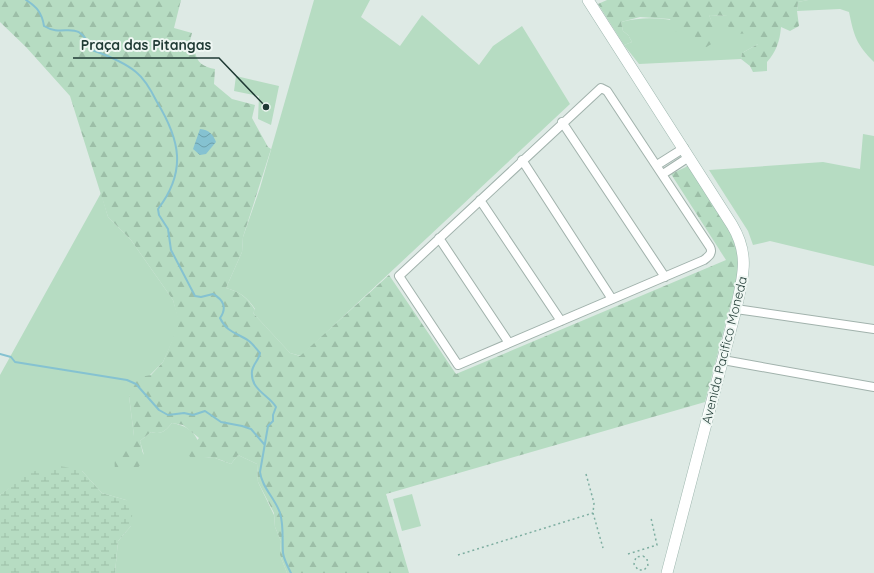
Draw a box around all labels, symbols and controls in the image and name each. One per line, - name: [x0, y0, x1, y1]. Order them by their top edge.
- callout: Praça das Pitangas: [73, 32, 219, 58]
- text: Praça das Pitangas: [81, 36, 211, 54]
- street label: Avenida Pacifico Moneda: [698, 274, 750, 426]

